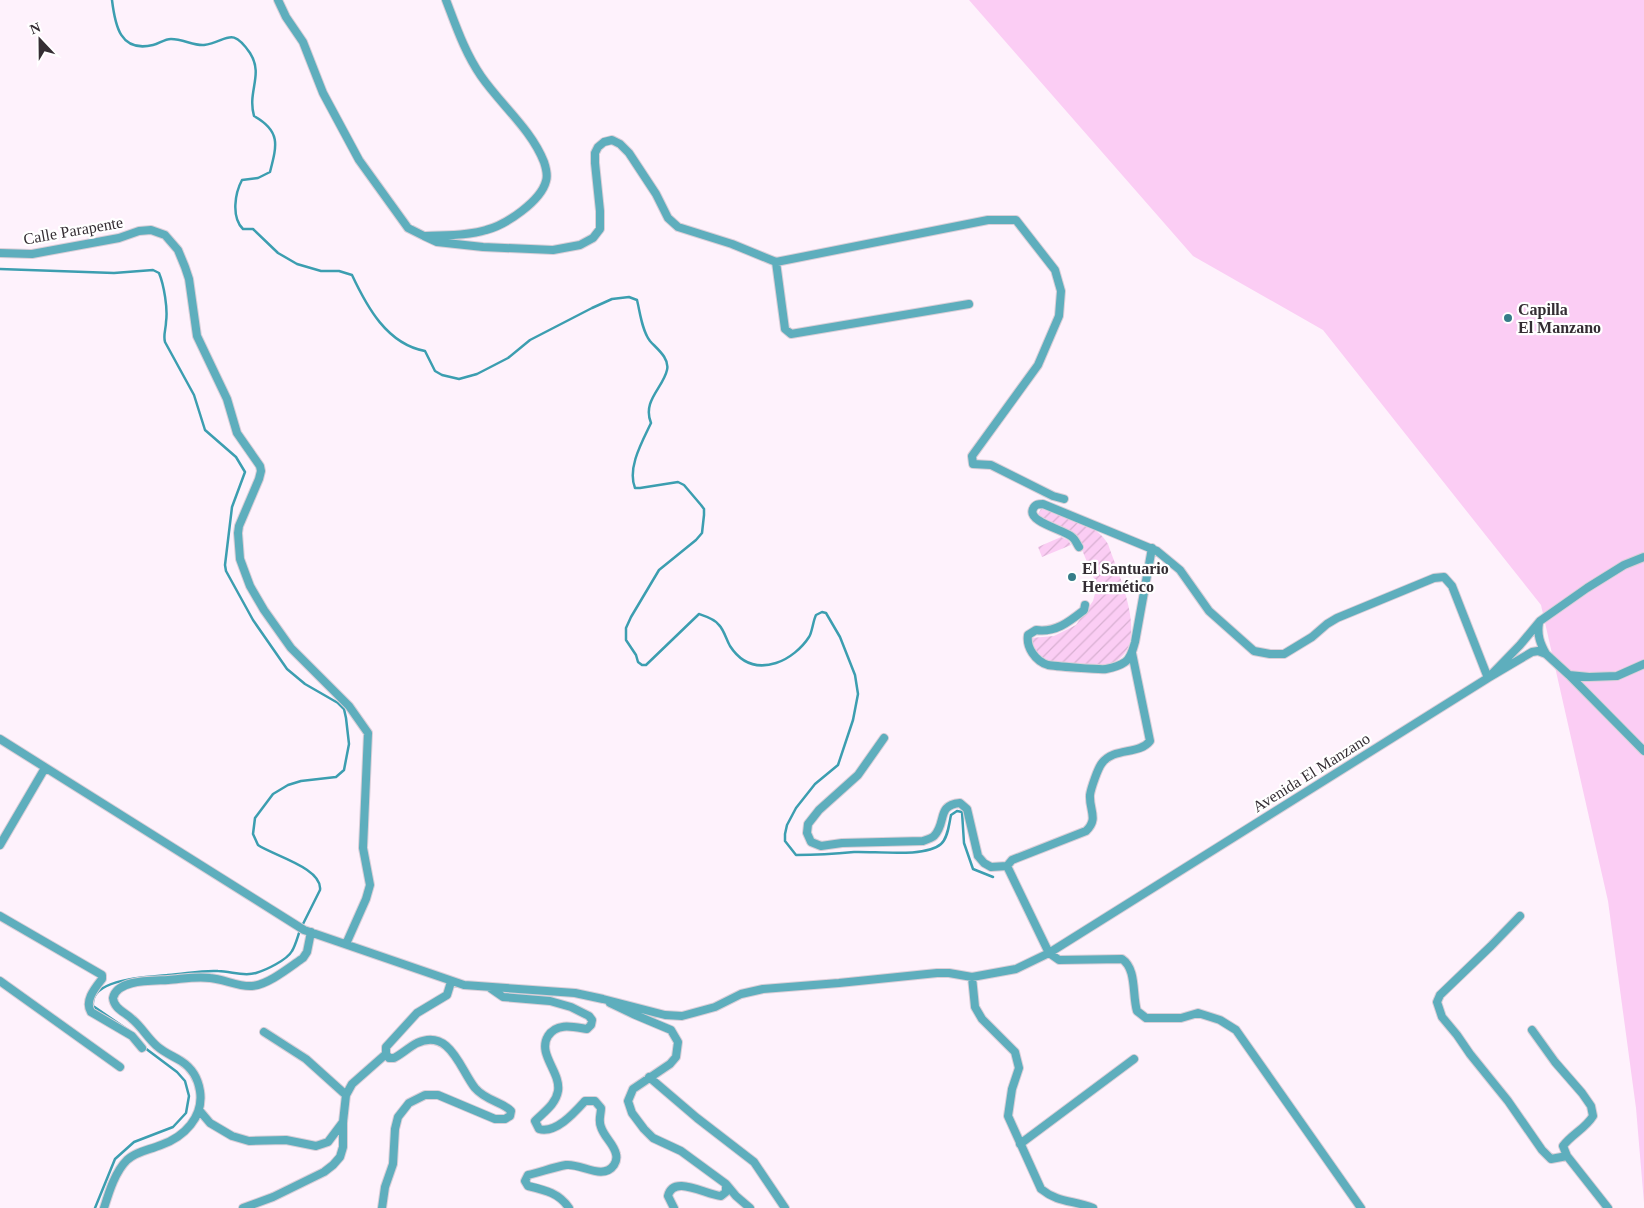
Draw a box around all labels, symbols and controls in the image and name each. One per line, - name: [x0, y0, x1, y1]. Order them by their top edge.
- north arrow: [15, 15, 65, 65]
- text: N: [28, 20, 43, 37]
- street label: Calle Parapente: [22, 213, 124, 249]
- place label: Capilla El Manzano: [1518, 301, 1601, 336]
- marker: Capilla El Manzano: [1502, 312, 1514, 324]
- place label: El Santuario Hermético: [1082, 560, 1169, 595]
- marker: El Santuario Hermético: [1066, 571, 1078, 583]
- street label: Avenida El Manzano: [1250, 730, 1373, 815]

